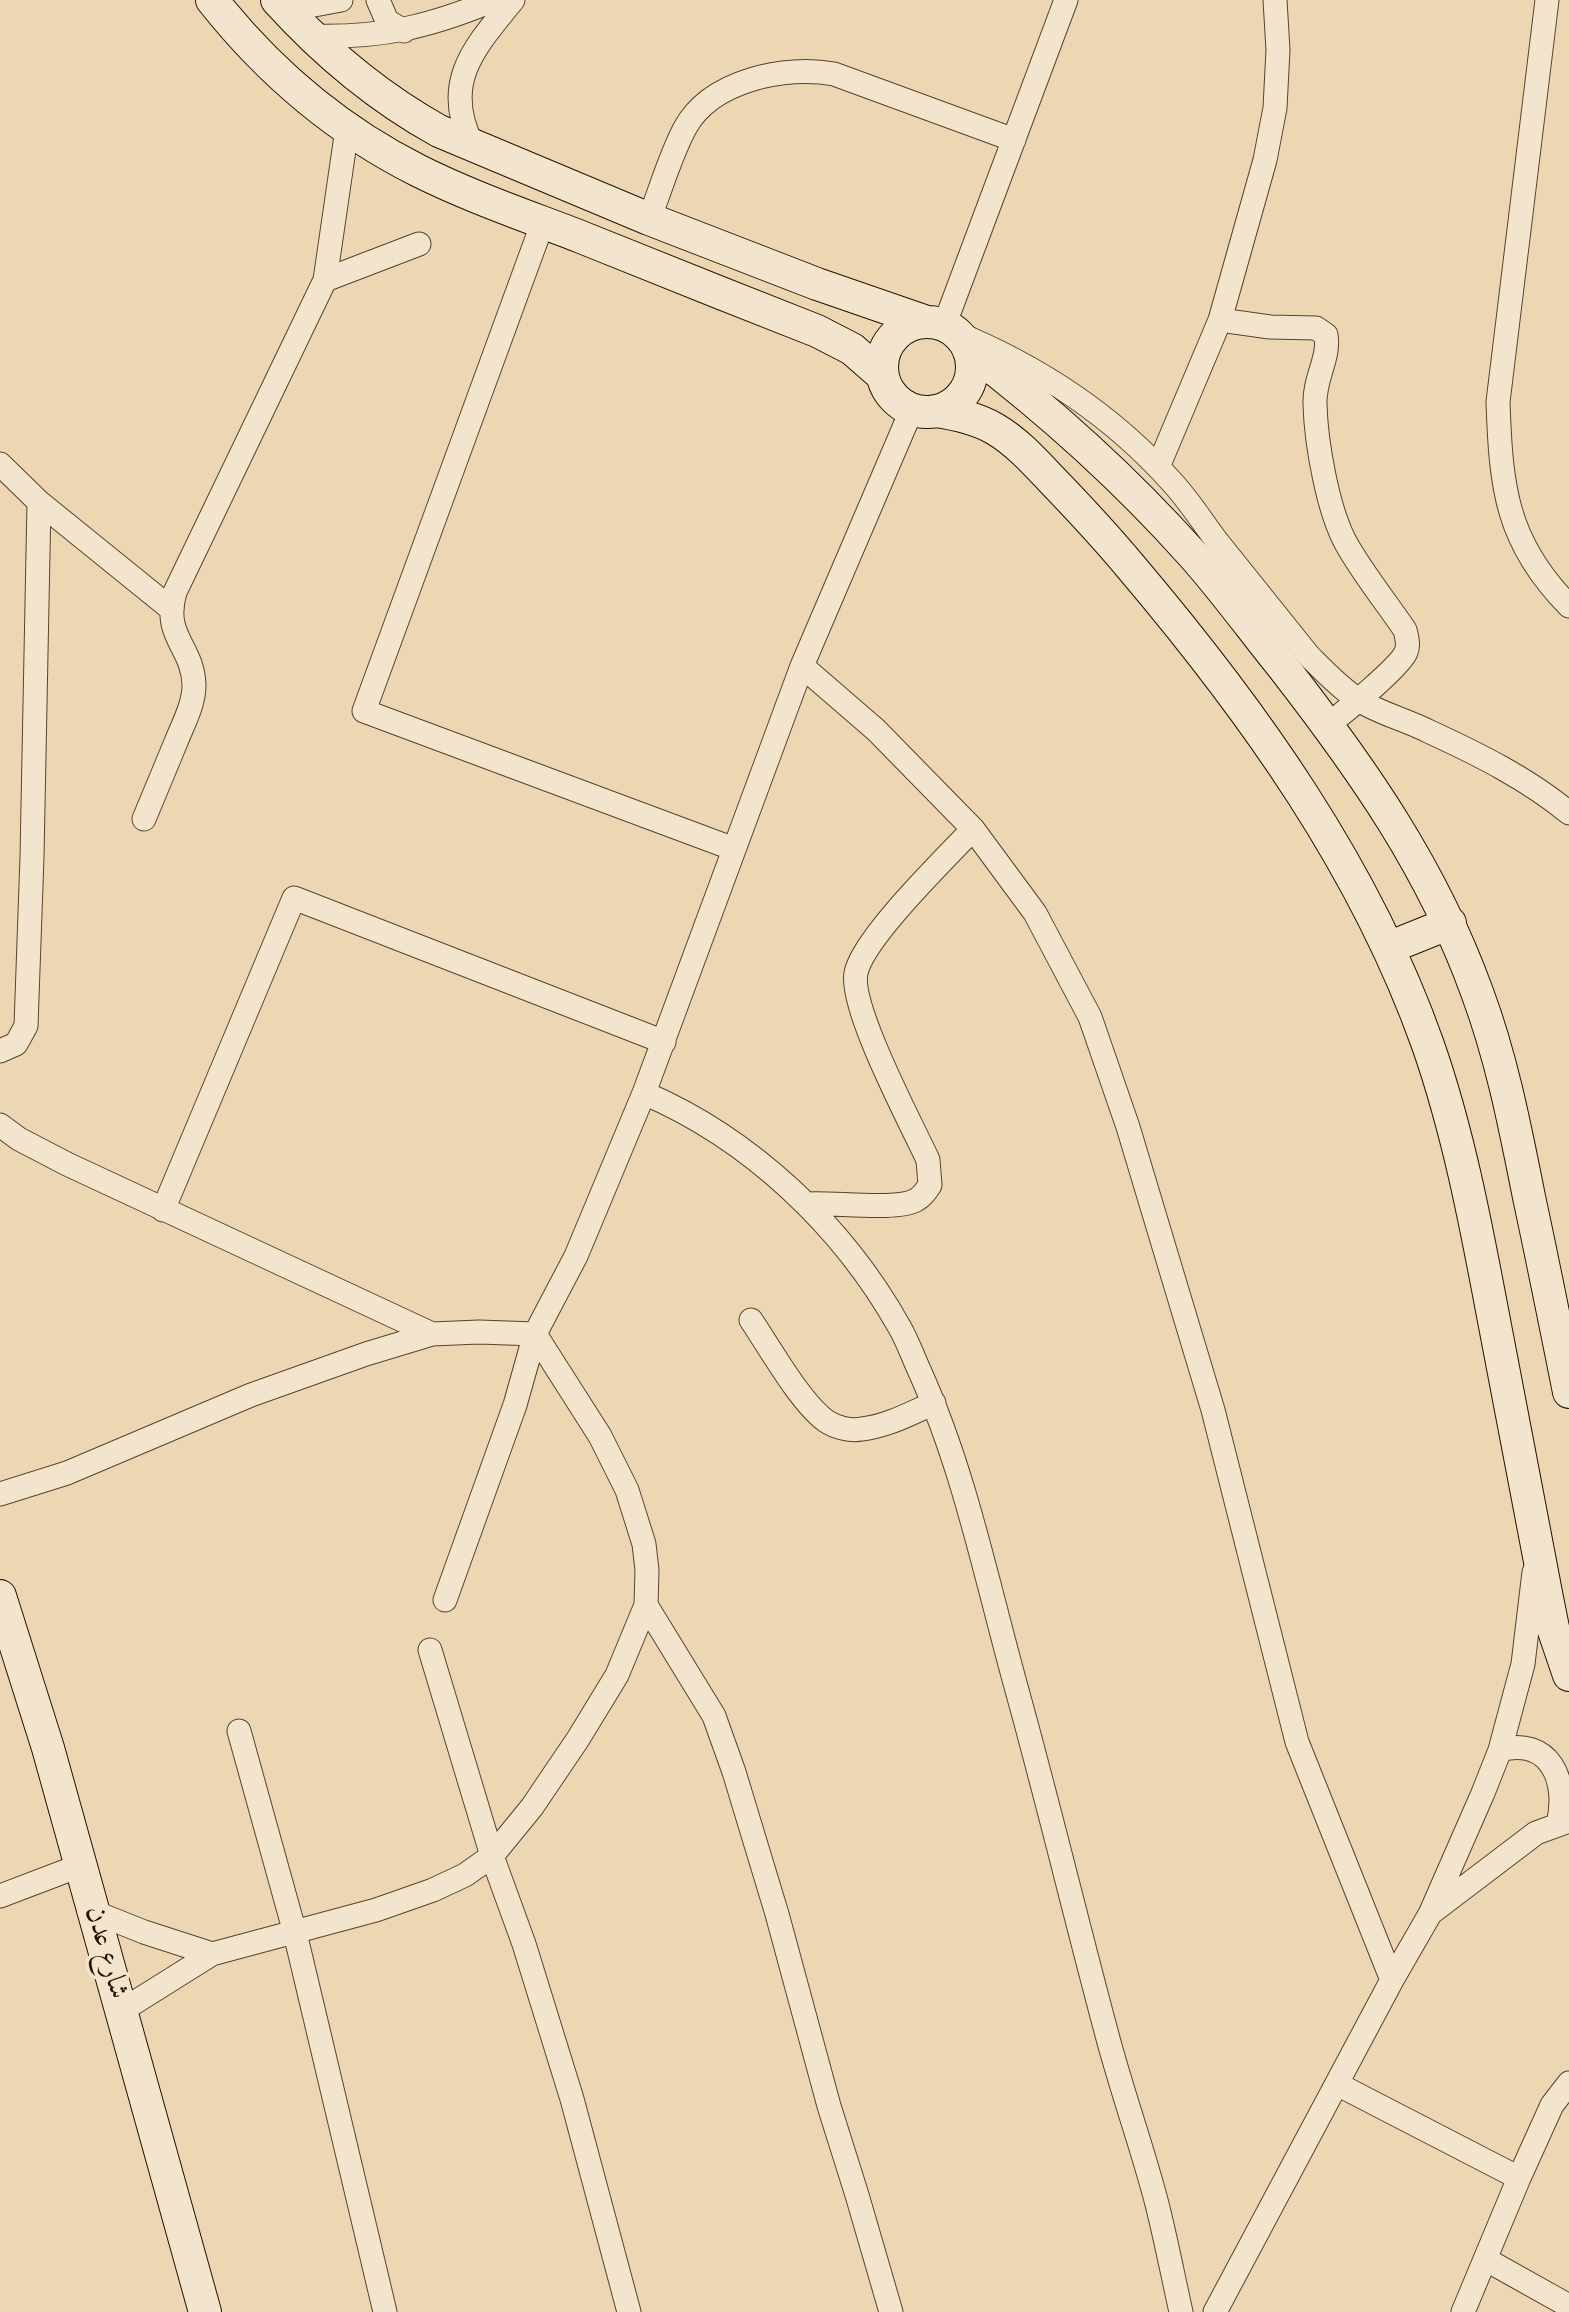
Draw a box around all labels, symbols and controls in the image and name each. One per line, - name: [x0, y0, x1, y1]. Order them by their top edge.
- street label: شارع عدن: [76, 1903, 134, 2003]

